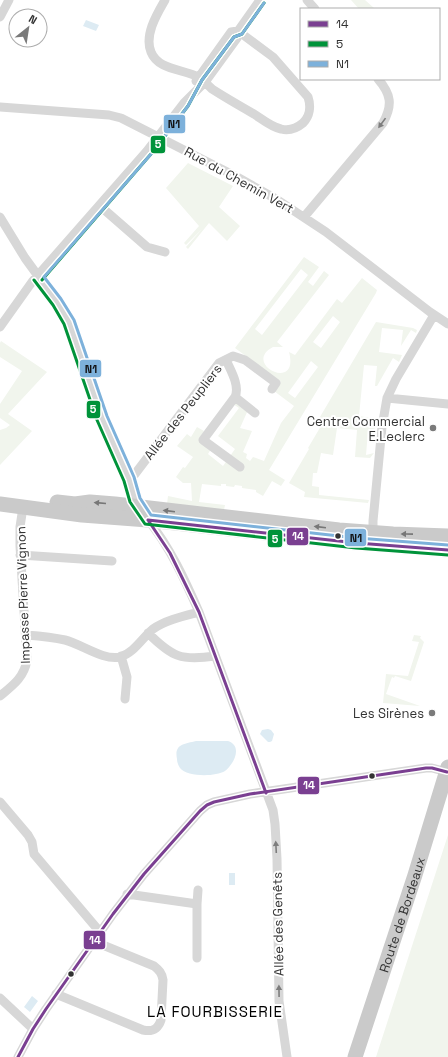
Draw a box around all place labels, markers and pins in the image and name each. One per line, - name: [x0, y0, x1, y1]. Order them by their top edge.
- place label: Centre Commercial E.Leclerc: [307, 413, 425, 445]
- marker: Centre Commercial E.Leclerc: [428, 423, 438, 433]
- unlabelled marker: [333, 531, 343, 541]
- place label: Les Sirènes: [353, 705, 424, 722]
- marker: Les Sirènes: [427, 708, 437, 718]
- unlabelled marker: [367, 771, 377, 781]
- unlabelled marker: [66, 969, 76, 979]

